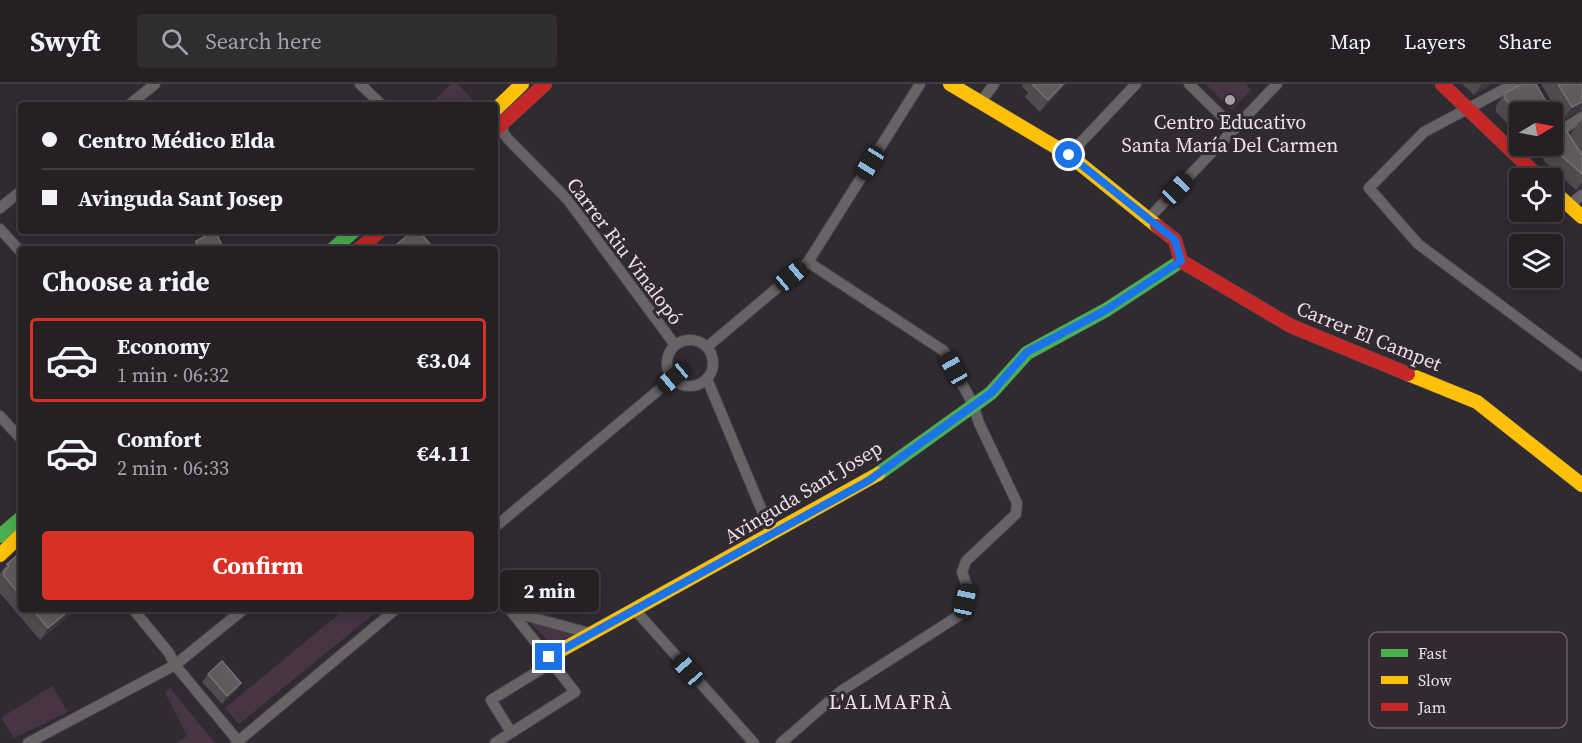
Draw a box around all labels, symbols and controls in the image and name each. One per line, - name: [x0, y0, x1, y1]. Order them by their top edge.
- search box: [137, 14, 557, 68]
- text: Swyft: [30, 22, 101, 60]
- icon: search: [158, 25, 191, 58]
- text: Search here: [206, 26, 322, 56]
- text: Map: [1330, 27, 1371, 56]
- text: Layers: [1404, 27, 1466, 56]
- text: Share: [1499, 27, 1552, 56]
- marker: Centro Educativo Santa María Del Carmen: [1223, 93, 1237, 107]
- north arrow: [1509, 102, 1563, 156]
- map controls: [1509, 102, 1563, 288]
- place label: Centro Educativo Santa María Del Carmen: [1122, 108, 1338, 159]
- text: Centro Médico Elda: [78, 125, 275, 155]
- route start: [1055, 141, 1082, 168]
- car: [853, 143, 887, 183]
- button: locate: [1509, 168, 1563, 222]
- car: [1158, 170, 1196, 208]
- street label: Carrer Riu Vinalopó: [560, 172, 690, 331]
- text: Avinguda Sant Josep: [78, 183, 283, 213]
- button: layers: [1509, 234, 1563, 288]
- car: [771, 258, 811, 294]
- text: Choose a ride: [42, 263, 210, 300]
- street label: Carrer El Campet: [1292, 294, 1446, 378]
- text: Economy: [117, 331, 211, 361]
- icon: car: [45, 333, 99, 387]
- text: €3.04: [417, 345, 471, 375]
- car: [937, 349, 971, 389]
- car: [653, 360, 693, 396]
- text: 1 min · 06:32: [117, 361, 229, 389]
- text: Comfort: [117, 424, 201, 454]
- icon: car: [45, 426, 99, 480]
- street label: Avinguda Sant Josep: [719, 434, 887, 550]
- text: €4.11: [417, 438, 471, 468]
- text: 2 min · 06:33: [117, 454, 229, 482]
- button: Confirm: [42, 531, 474, 600]
- callout: 2 min: [500, 570, 598, 612]
- text: 2 min: [524, 577, 575, 605]
- car: [952, 582, 978, 620]
- legend: [1369, 632, 1567, 728]
- text: Fast: [1418, 642, 1448, 664]
- route end: [535, 643, 562, 670]
- car: [669, 651, 707, 689]
- text: Slow: [1418, 669, 1453, 691]
- district label: L'ALMAFRÀ: [829, 687, 953, 716]
- text: Jam: [1417, 696, 1446, 718]

